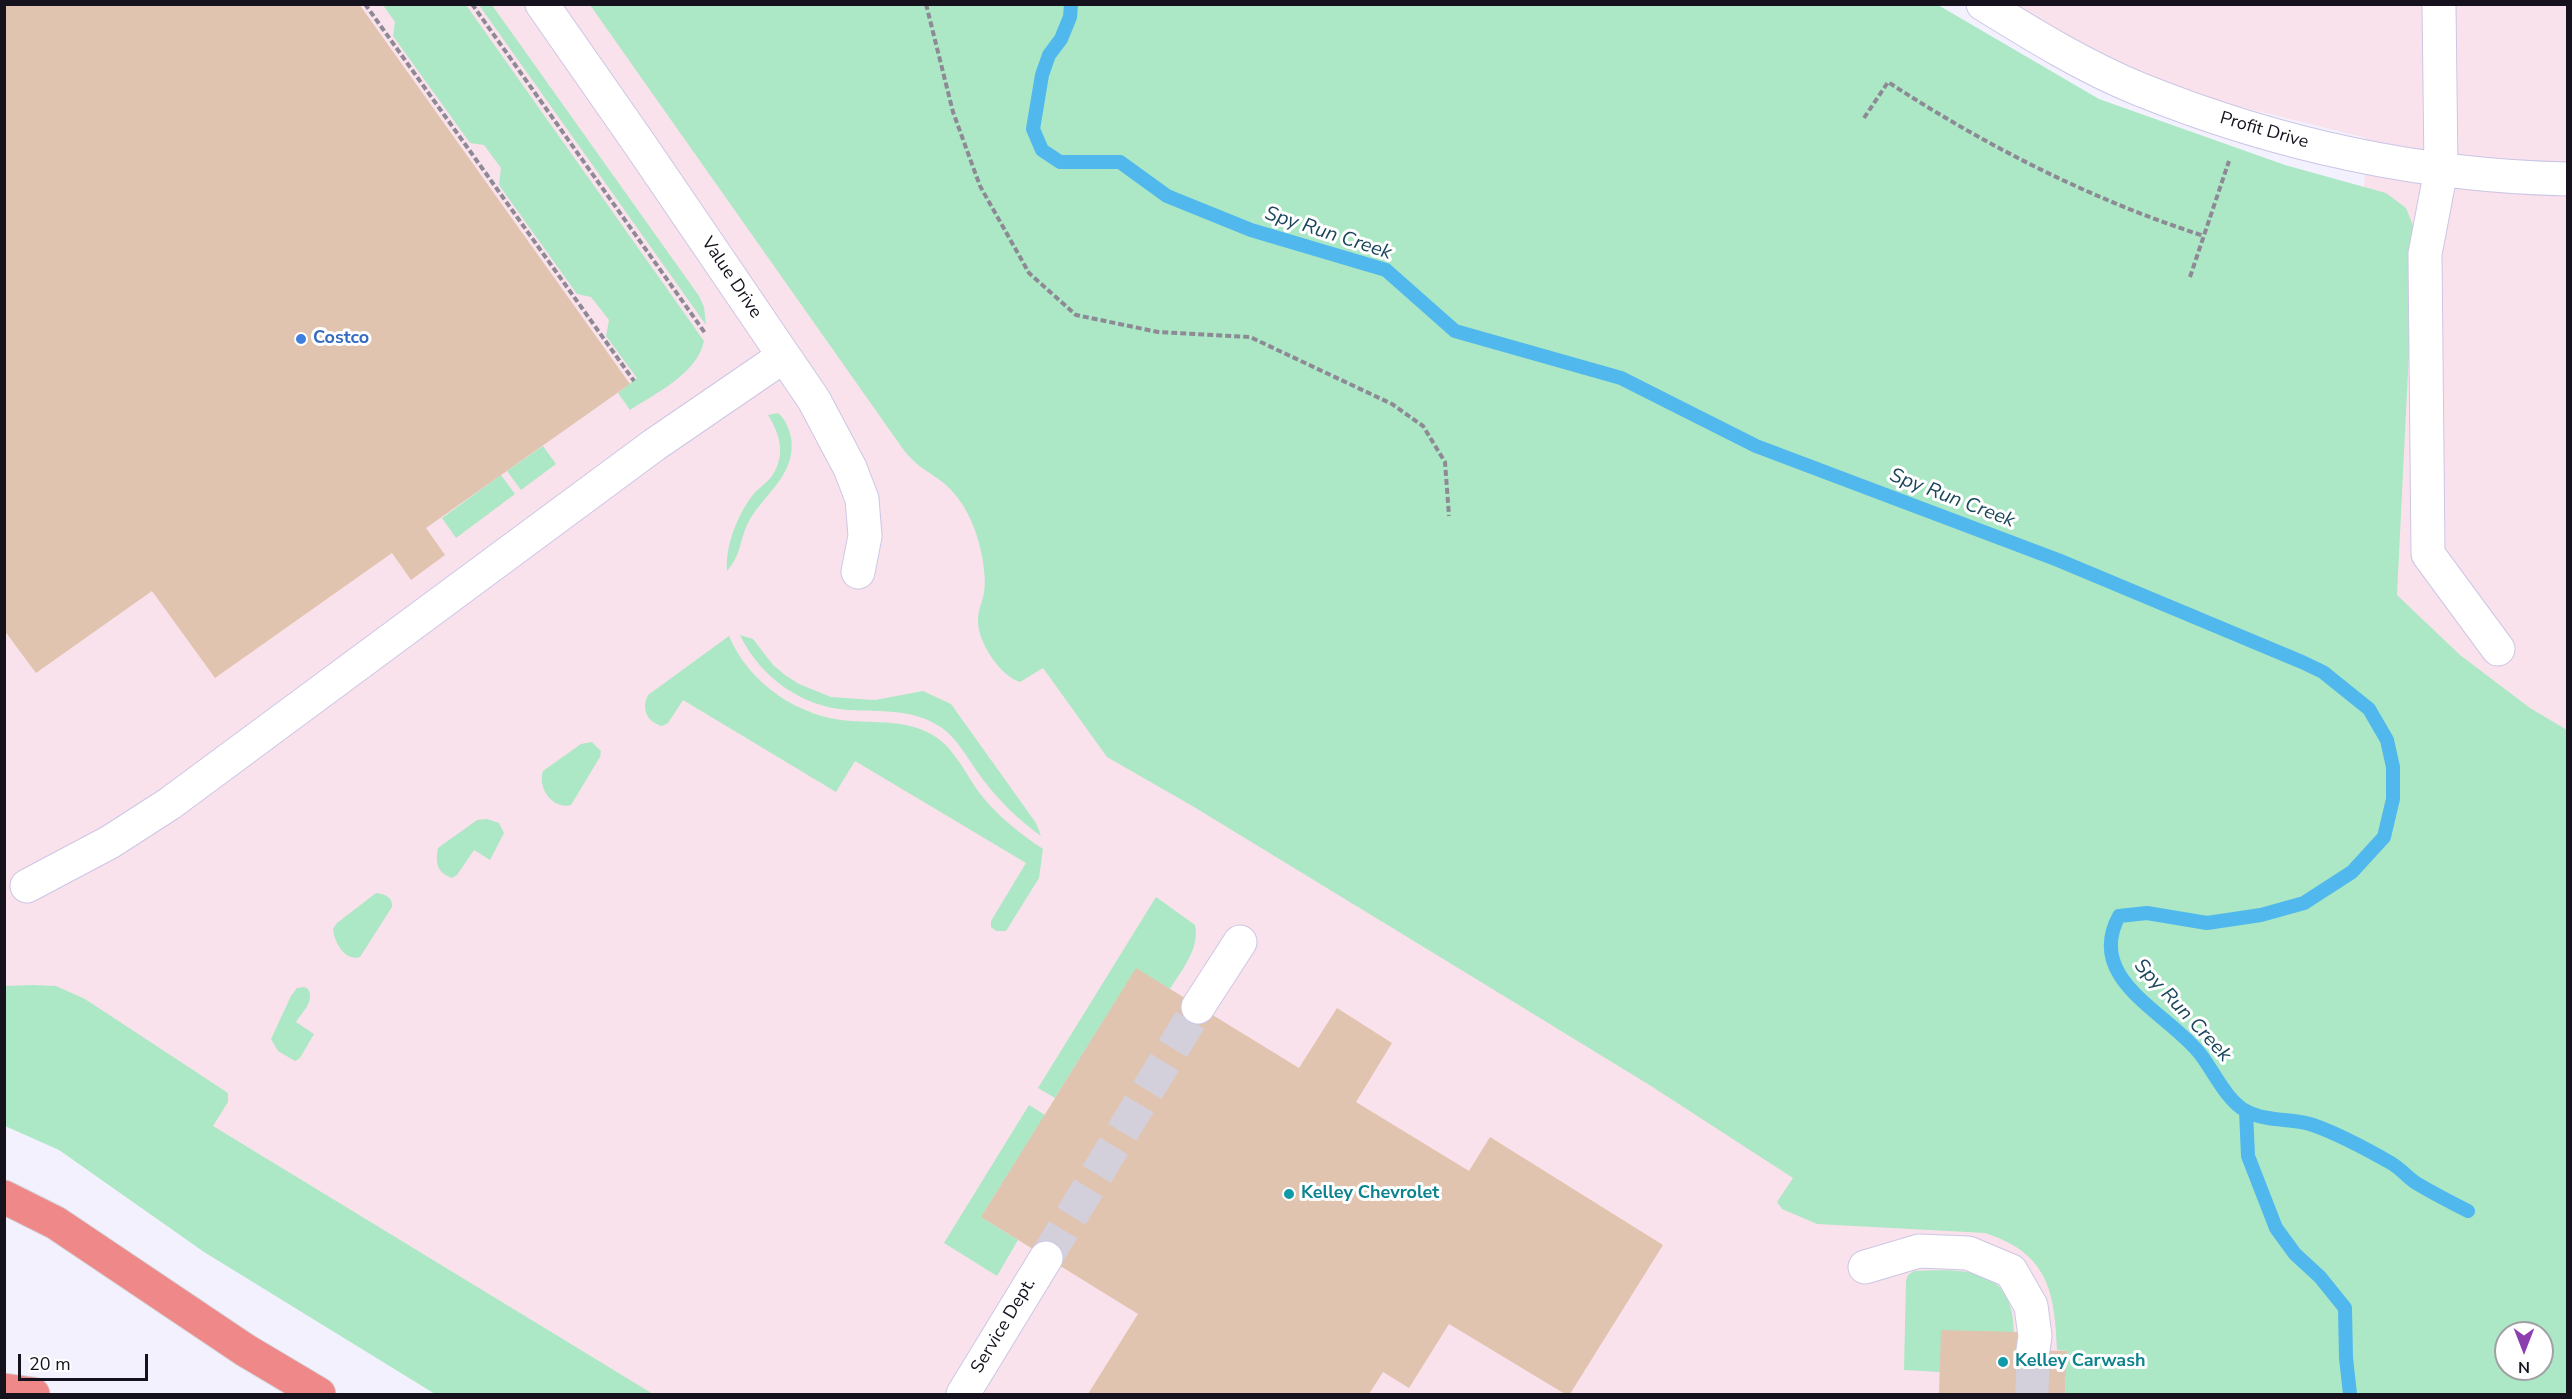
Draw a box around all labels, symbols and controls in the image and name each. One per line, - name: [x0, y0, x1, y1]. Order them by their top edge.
- street label: Profit Drive: [2217, 108, 2311, 154]
- water label: Spy Run Creek: [1261, 202, 1395, 266]
- street label: Value Drive: [696, 233, 766, 323]
- place label: Costco: [313, 328, 369, 350]
- marker: Costco: [294, 332, 308, 346]
- water label: Spy Run Creek: [1886, 464, 2018, 534]
- water label: Spy Run Creek: [2128, 955, 2236, 1067]
- place label: Kelley Chevrolet: [1301, 1183, 1439, 1205]
- marker: Kelley Chevrolet: [1282, 1187, 1296, 1201]
- street label: Service Dept.: [967, 1274, 1041, 1378]
- north arrow: [2494, 1321, 2554, 1381]
- scale bar: [21, 1342, 152, 1380]
- place label: Kelley Carwash: [2015, 1351, 2145, 1373]
- text: 20 m: [29, 1352, 71, 1376]
- marker: Kelley Carwash: [1996, 1355, 2010, 1369]
- text: N: [2518, 1356, 2530, 1378]

